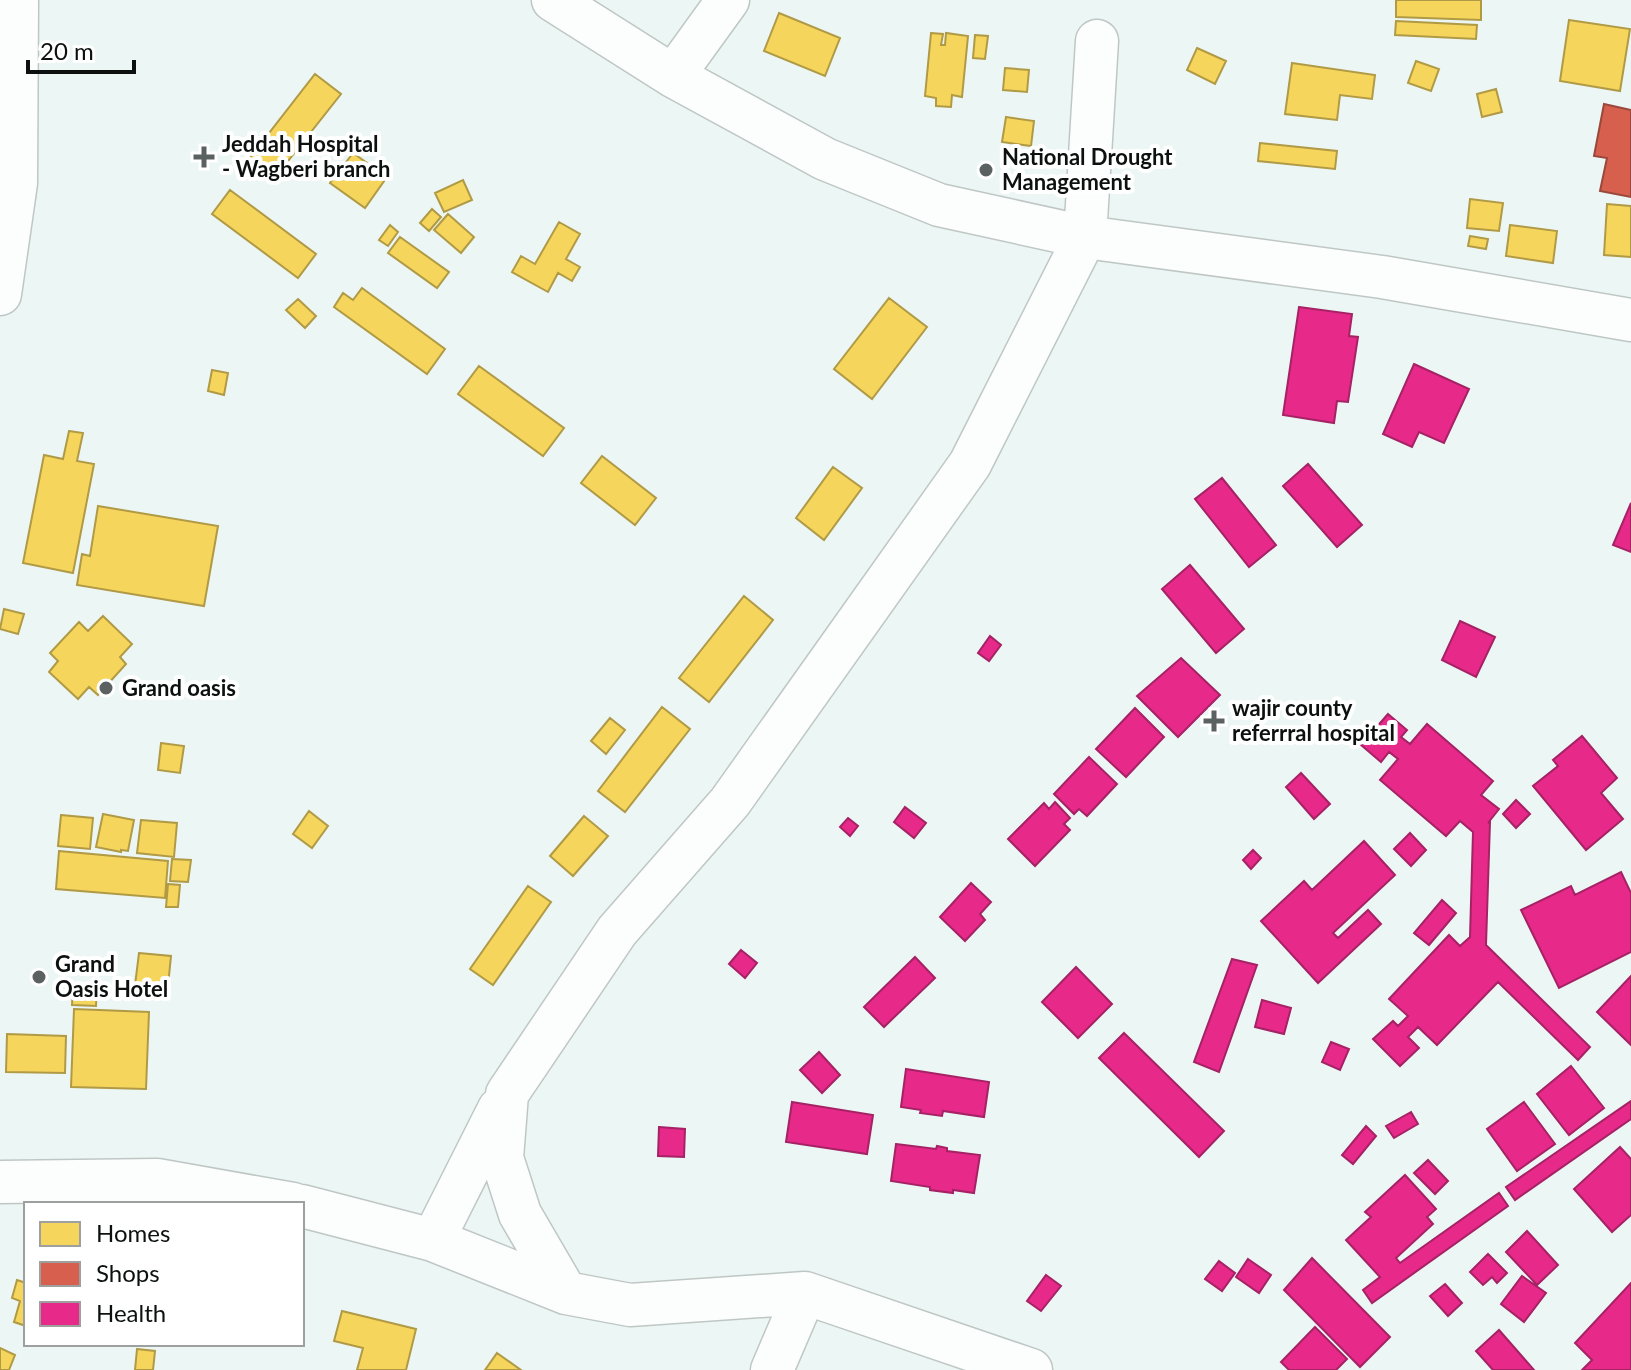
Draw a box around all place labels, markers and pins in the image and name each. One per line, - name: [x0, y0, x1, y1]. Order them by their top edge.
- place label: Jeddah Hospital - Wagberi branch: [222, 130, 390, 182]
- place label: National Drought Management: [1002, 143, 1173, 195]
- marker: Jeddah Hospital - Wagberi branch: [193, 146, 215, 168]
- marker: National Drought Management: [977, 161, 995, 179]
- place label: Grand oasis: [122, 674, 236, 701]
- marker: Grand oasis: [97, 679, 115, 697]
- place label: wajir county referrral hospital: [1232, 694, 1395, 746]
- marker: wajir county referrral hospital: [1203, 710, 1225, 732]
- place label: Grand Oasis Hotel: [55, 950, 168, 1002]
- marker: Grand Oasis Hotel: [30, 968, 48, 986]

